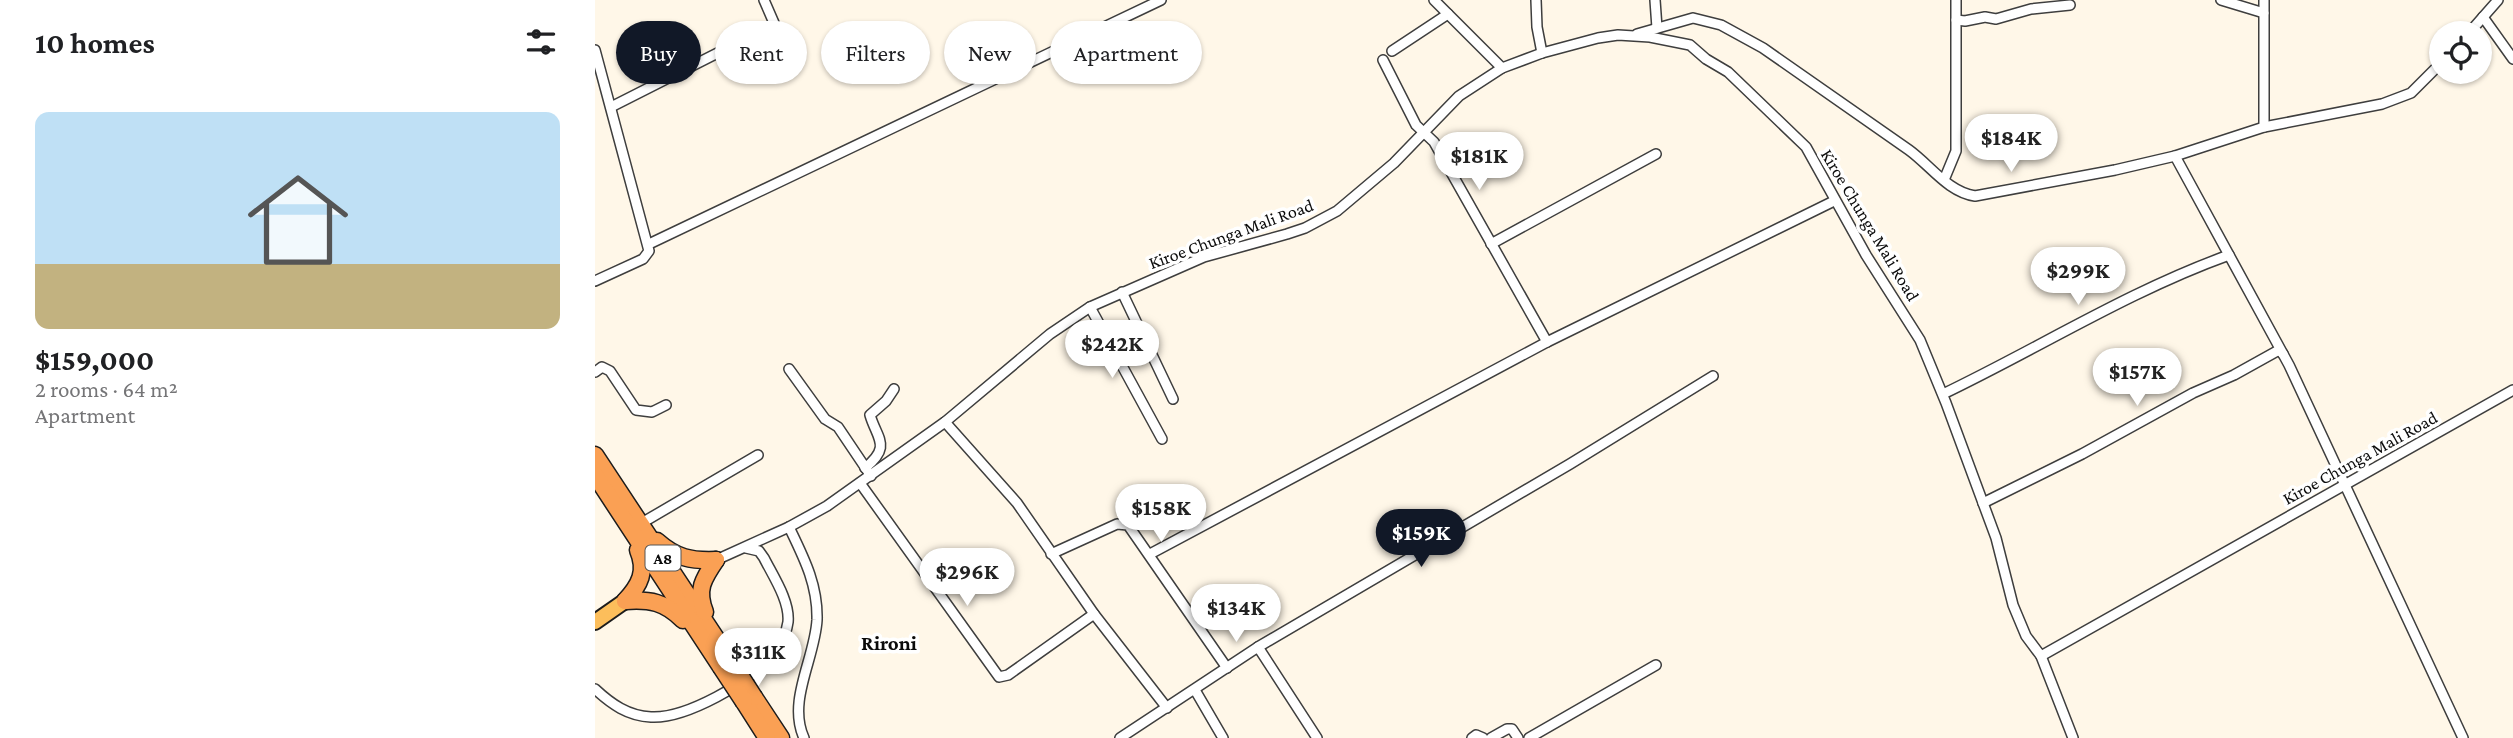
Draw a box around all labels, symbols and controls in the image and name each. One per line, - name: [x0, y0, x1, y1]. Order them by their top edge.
- chip: Buy: [616, 21, 701, 84]
- chip: Rent: [715, 21, 807, 84]
- chip: Filters: [821, 21, 930, 84]
- chip: New: [944, 21, 1036, 84]
- chip: Apartment: [1050, 21, 1202, 84]
- map controls: [2429, 21, 2492, 84]
- button: locate: [2429, 21, 2492, 84]
- icon: filters: [522, 23, 560, 61]
- text: 10 homes: [35, 26, 155, 59]
- pin: $184K: [1962, 114, 2060, 174]
- text: $184K: [1981, 124, 2041, 150]
- pin: $181K: [1430, 132, 1528, 192]
- text: $181K: [1451, 142, 1507, 168]
- street label: Kiroe Chunga Mali Road: [1817, 145, 1924, 305]
- icon: home: [235, 157, 361, 283]
- street label: Kiroe Chunga Mali Road: [1146, 195, 1317, 273]
- pin: $299K: [2029, 247, 2127, 307]
- text: $299K: [2047, 257, 2109, 283]
- pin: $242K: [1063, 320, 1161, 380]
- text: $242K: [1081, 330, 1143, 356]
- text: $159,000: [35, 343, 154, 376]
- pin: $157K: [2088, 348, 2186, 408]
- text: $157K: [2109, 358, 2165, 384]
- text: 2 rooms · 64 m²: [35, 376, 178, 402]
- text: Apartment: [35, 402, 135, 428]
- street label: Kiroe Chunga Mali Road: [2279, 407, 2441, 509]
- pin: $158K: [1112, 484, 1210, 544]
- text: $158K: [1131, 494, 1191, 520]
- pin: $159K: [1372, 510, 1470, 569]
- text: $159K: [1392, 519, 1450, 545]
- road number: A8: [645, 545, 681, 570]
- pin: $296K: [918, 548, 1016, 608]
- text: $296K: [936, 558, 998, 584]
- pin: $134K: [1187, 584, 1285, 644]
- text: $134K: [1207, 594, 1265, 620]
- pin: $311K: [709, 628, 807, 688]
- district label: Rironi: [861, 631, 917, 655]
- text: $311K: [731, 638, 785, 664]

